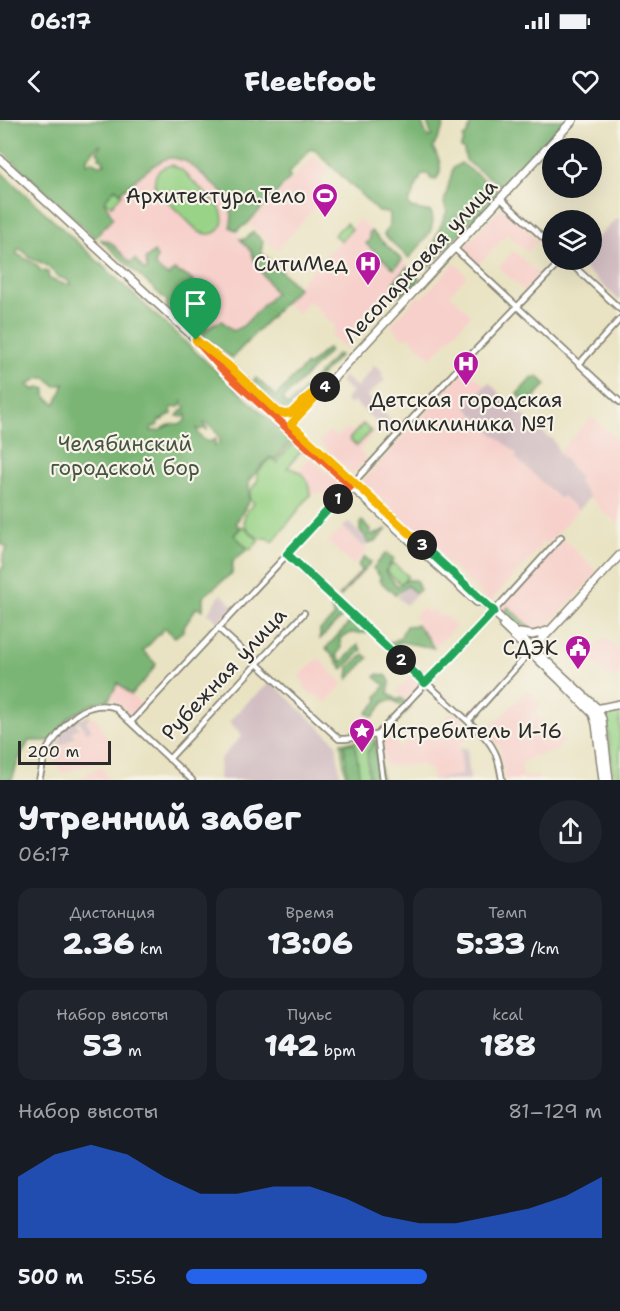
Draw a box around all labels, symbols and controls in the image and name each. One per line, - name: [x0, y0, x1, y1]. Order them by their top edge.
- text: 06:17: [30, 7, 91, 36]
- text: Fleetfoot: [244, 63, 376, 100]
- icon: back: [18, 65, 51, 98]
- icon: heart: [569, 65, 602, 98]
- map controls: [542, 138, 602, 270]
- button: locate: [542, 138, 602, 198]
- street label: Лесопарковая улица: [337, 173, 503, 349]
- sports icon: Архитектура.Тело: [310, 181, 340, 219]
- place label: Архитектура.Тело: [125, 182, 306, 210]
- button: layers: [542, 210, 602, 270]
- hospital icon: СитиМед: [353, 249, 383, 287]
- place label: СитиМед: [254, 250, 348, 278]
- pin: [170, 278, 221, 340]
- icon: arrive: [179, 287, 212, 320]
- hospital icon: Детская городская поликлиника №1: [451, 349, 481, 387]
- pin: 4: [310, 372, 340, 402]
- text: 4: [319, 376, 331, 397]
- place label: Детская городская поликлиника №1: [369, 386, 563, 438]
- park label: Челябинский городской бор: [50, 430, 200, 482]
- pin: 1: [323, 484, 353, 514]
- text: 1: [334, 488, 342, 509]
- pin: 3: [407, 530, 437, 560]
- text: 3: [416, 534, 428, 555]
- street label: Рубежная улица: [155, 602, 293, 746]
- public building icon: СДЭК: [563, 633, 593, 671]
- place label: СДЭК: [503, 634, 558, 662]
- pin: 2: [386, 645, 416, 675]
- text: 2: [395, 649, 407, 670]
- place icon: Истребитель И-16: [347, 716, 377, 754]
- place label: Истребитель И-16: [382, 717, 562, 745]
- scale bar: [18, 738, 111, 766]
- text: 200 m: [27, 741, 79, 762]
- text: Утренний забег: [18, 796, 301, 841]
- button: share: [539, 800, 602, 863]
- text: 06:17: [18, 841, 70, 867]
- text: Дистанция: [69, 902, 155, 923]
- text: Время: [286, 902, 334, 923]
- text: Темп: [488, 902, 527, 923]
- text: 2.36: [62, 923, 134, 964]
- text: 13:06: [267, 923, 353, 964]
- text: 5:33: [456, 923, 525, 964]
- text: km: [134, 938, 163, 959]
- text: /km: [525, 938, 559, 959]
- text: Набор высоты: [56, 1004, 168, 1025]
- text: Пульс: [288, 1004, 332, 1025]
- text: kcal: [492, 1004, 523, 1025]
- text: 53: [83, 1025, 123, 1066]
- text: 142: [264, 1025, 318, 1066]
- text: 188: [479, 1025, 536, 1066]
- text: m: [123, 1040, 142, 1061]
- text: bpm: [318, 1040, 356, 1061]
- text: Набор высоты: [18, 1098, 158, 1124]
- text: 81–129 m: [508, 1098, 602, 1124]
- text: 500 m: [18, 1264, 84, 1290]
- text: 5:56: [114, 1264, 157, 1290]

